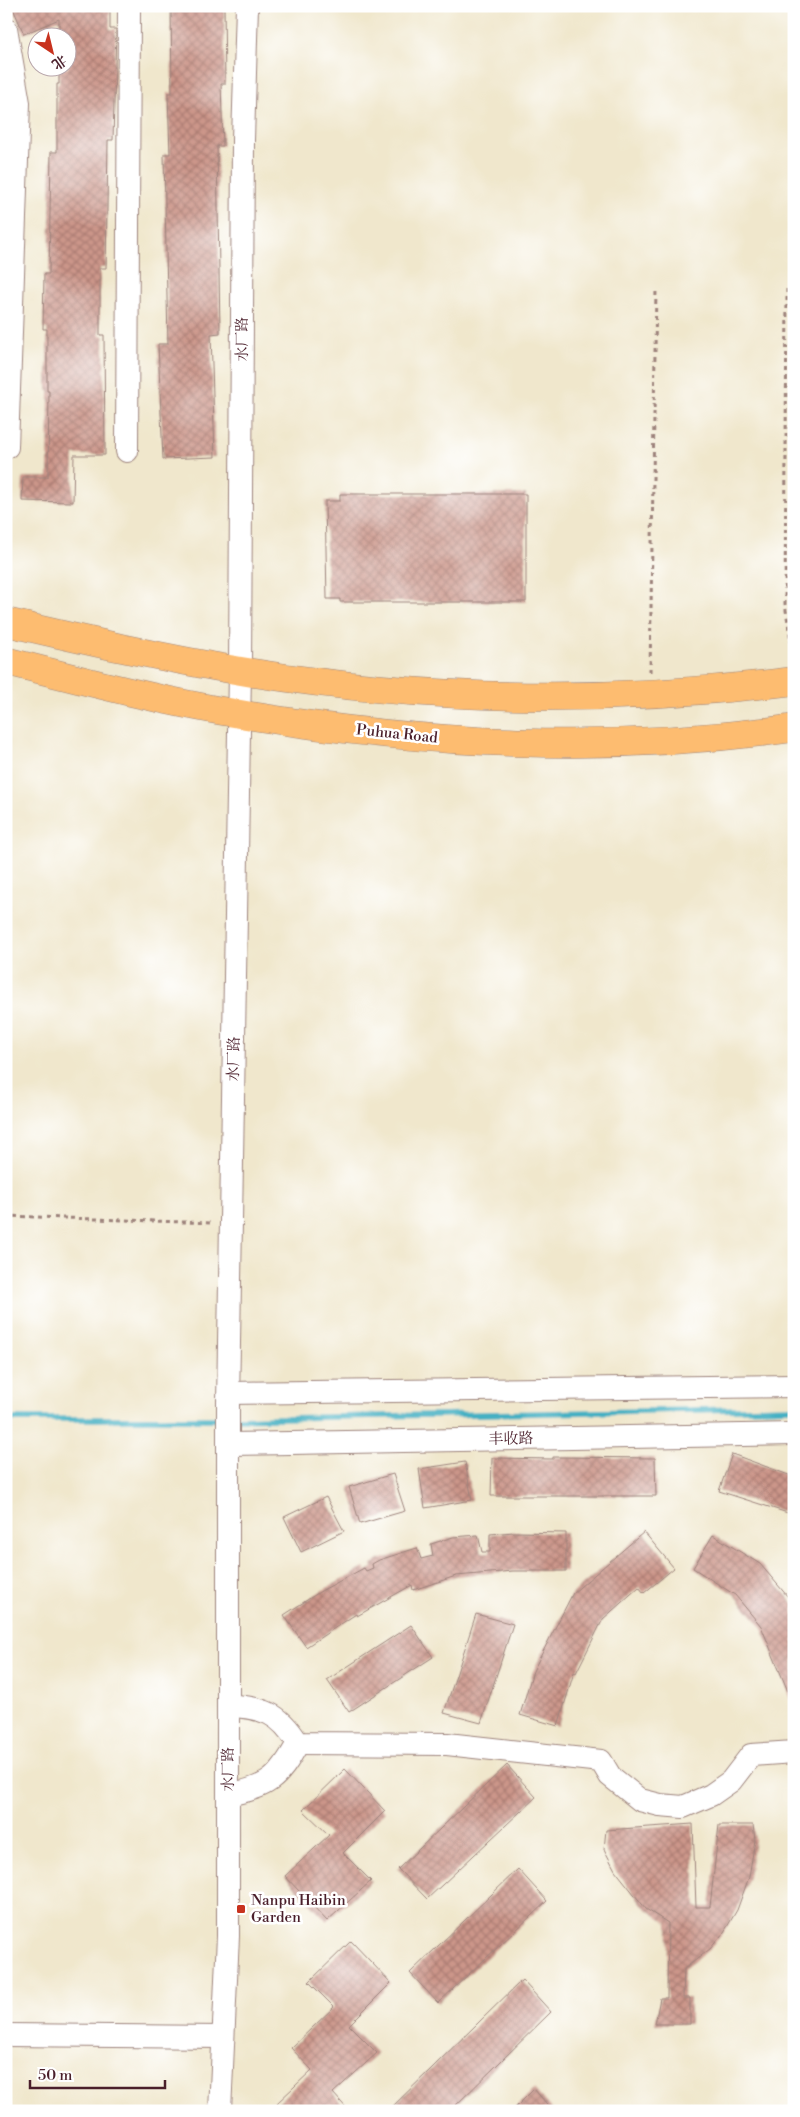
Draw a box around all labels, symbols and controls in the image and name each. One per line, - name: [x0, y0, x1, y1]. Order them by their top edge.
- north arrow: [28, 28, 78, 78]
- text: 北: [48, 50, 70, 73]
- street label: 水厂路: [233, 316, 252, 362]
- street label: Puhua Road: [355, 720, 439, 748]
- street label: 水厂路: [224, 1036, 244, 1082]
- street label: 丰收路: [488, 1429, 534, 1449]
- street label: 水厂路: [219, 1746, 238, 1792]
- place label: Nanpu Haibin Garden: [251, 1891, 346, 1927]
- marker: Nanpu Haibin Garden: [235, 1903, 247, 1915]
- scale bar: [30, 2057, 165, 2089]
- text: 50 m: [38, 2066, 72, 2085]

